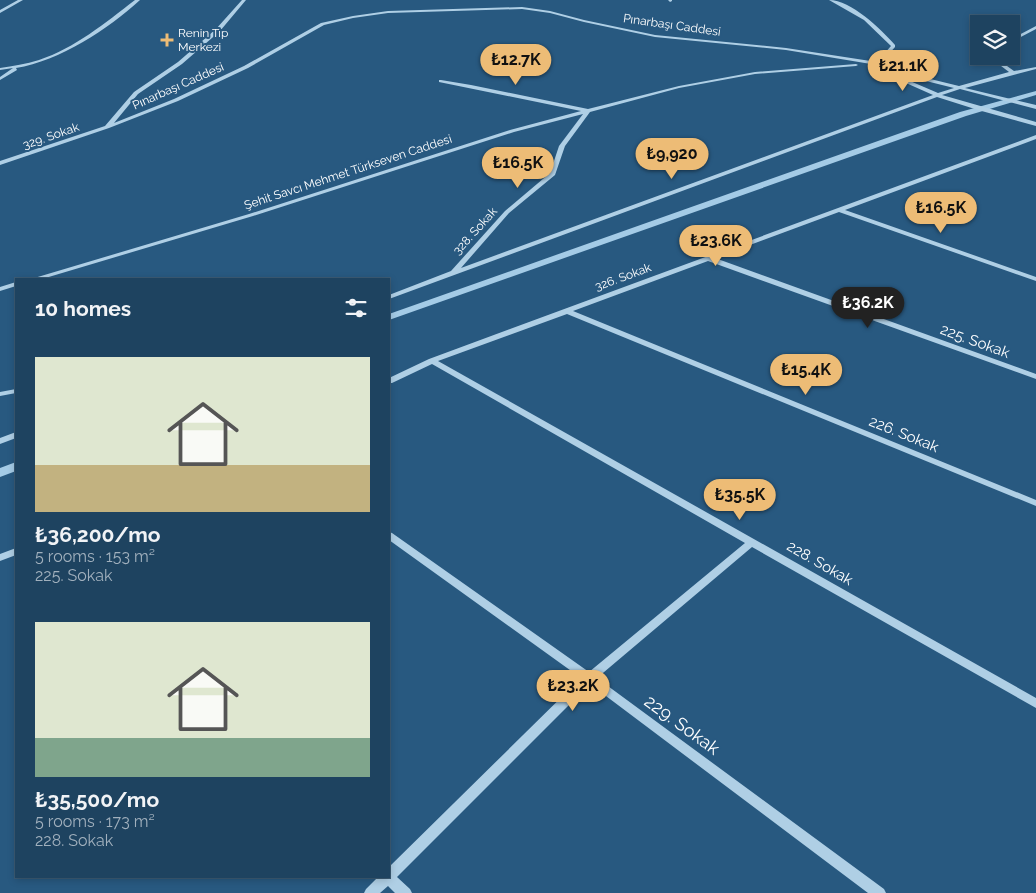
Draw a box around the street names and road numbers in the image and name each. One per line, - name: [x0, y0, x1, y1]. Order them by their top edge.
- street label: Pınarbaşı Caddesi: [622, 11, 722, 39]
- street label: Pınarbaşı Caddesi: [130, 60, 226, 112]
- street label: 329. Sokak: [21, 120, 82, 152]
- street label: Şehit Savcı Mehmet Türkseven Caddesi: [242, 132, 454, 212]
- street label: 328. Sokak: [450, 204, 500, 258]
- street label: 326. Sokak: [593, 260, 654, 294]
- street label: 225. Sokak: [938, 320, 1012, 362]
- street label: 226. Sokak: [867, 412, 941, 456]
- street label: 228. Sokak: [784, 537, 856, 589]
- street label: 229. Sokak: [641, 690, 724, 759]

